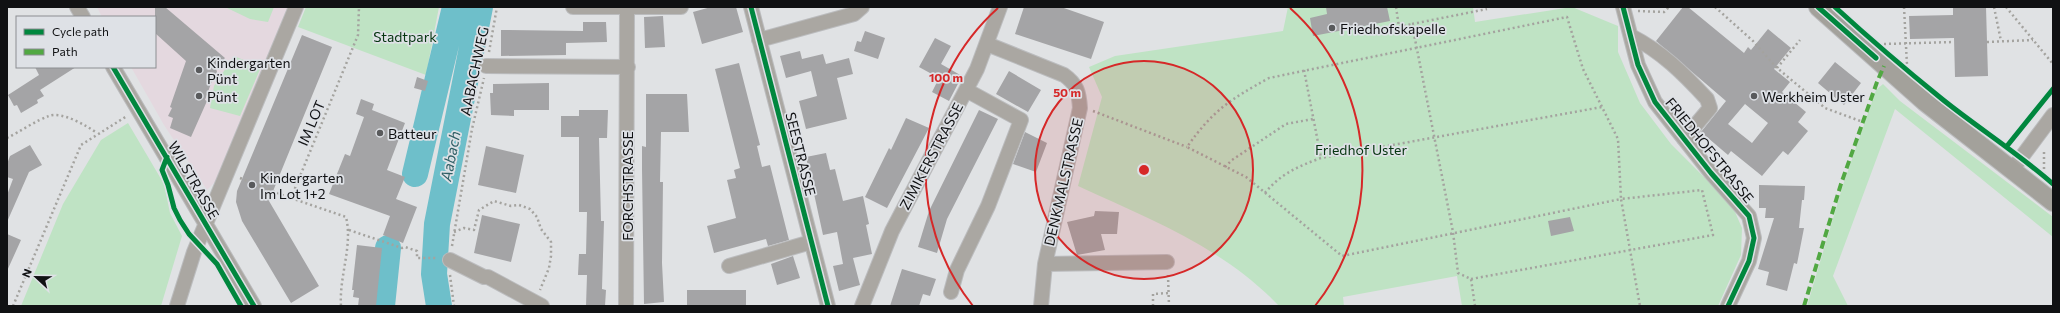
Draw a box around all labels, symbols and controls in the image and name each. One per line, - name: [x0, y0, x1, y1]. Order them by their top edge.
- legend: [16, 16, 156, 68]
- place label: Friedhofskapelle: [1340, 20, 1446, 37]
- marker: Friedhofskapelle: [1327, 23, 1337, 33]
- text: Cycle path: [52, 24, 109, 38]
- street label: AABACHWEG: [456, 25, 492, 117]
- park label: Stadtpark: [373, 28, 437, 45]
- text: Path: [52, 44, 78, 58]
- place label: Kindergarten Pünt: [207, 54, 291, 87]
- marker: Kindergarten Pünt: [194, 65, 204, 75]
- text: 100 m: [929, 70, 963, 84]
- text: 50 m: [1053, 85, 1081, 99]
- place label: Pünt: [207, 88, 238, 105]
- place label: Werkheim Uster: [1762, 88, 1865, 105]
- marker: Pünt: [194, 91, 204, 101]
- marker: Werkheim Uster: [1749, 91, 1759, 101]
- street label: FRIEDHOFSTRASSE: [1662, 94, 1758, 206]
- street label: IM LOT: [294, 98, 328, 148]
- street label: ZIMIKERSTRASSE: [896, 100, 966, 212]
- street label: SEESTRASSE: [782, 110, 820, 198]
- street label: DENKMALSTRASSE: [1040, 117, 1086, 247]
- place label: Batteur: [388, 125, 437, 142]
- marker: Batteur: [375, 128, 385, 138]
- water label: Aabach: [436, 129, 464, 184]
- street label: FORCHSTRASSE: [619, 131, 636, 241]
- street label: WILSTRASSE: [165, 138, 223, 222]
- park label: Friedhof Uster: [1315, 141, 1407, 158]
- centre of rings: [1137, 163, 1151, 177]
- place label: Kindergarten Im Lot 1+2: [260, 169, 344, 202]
- marker: Kindergarten Im Lot 1+2: [247, 180, 257, 190]
- north arrow: [16, 257, 56, 297]
- text: N: [19, 267, 34, 279]

